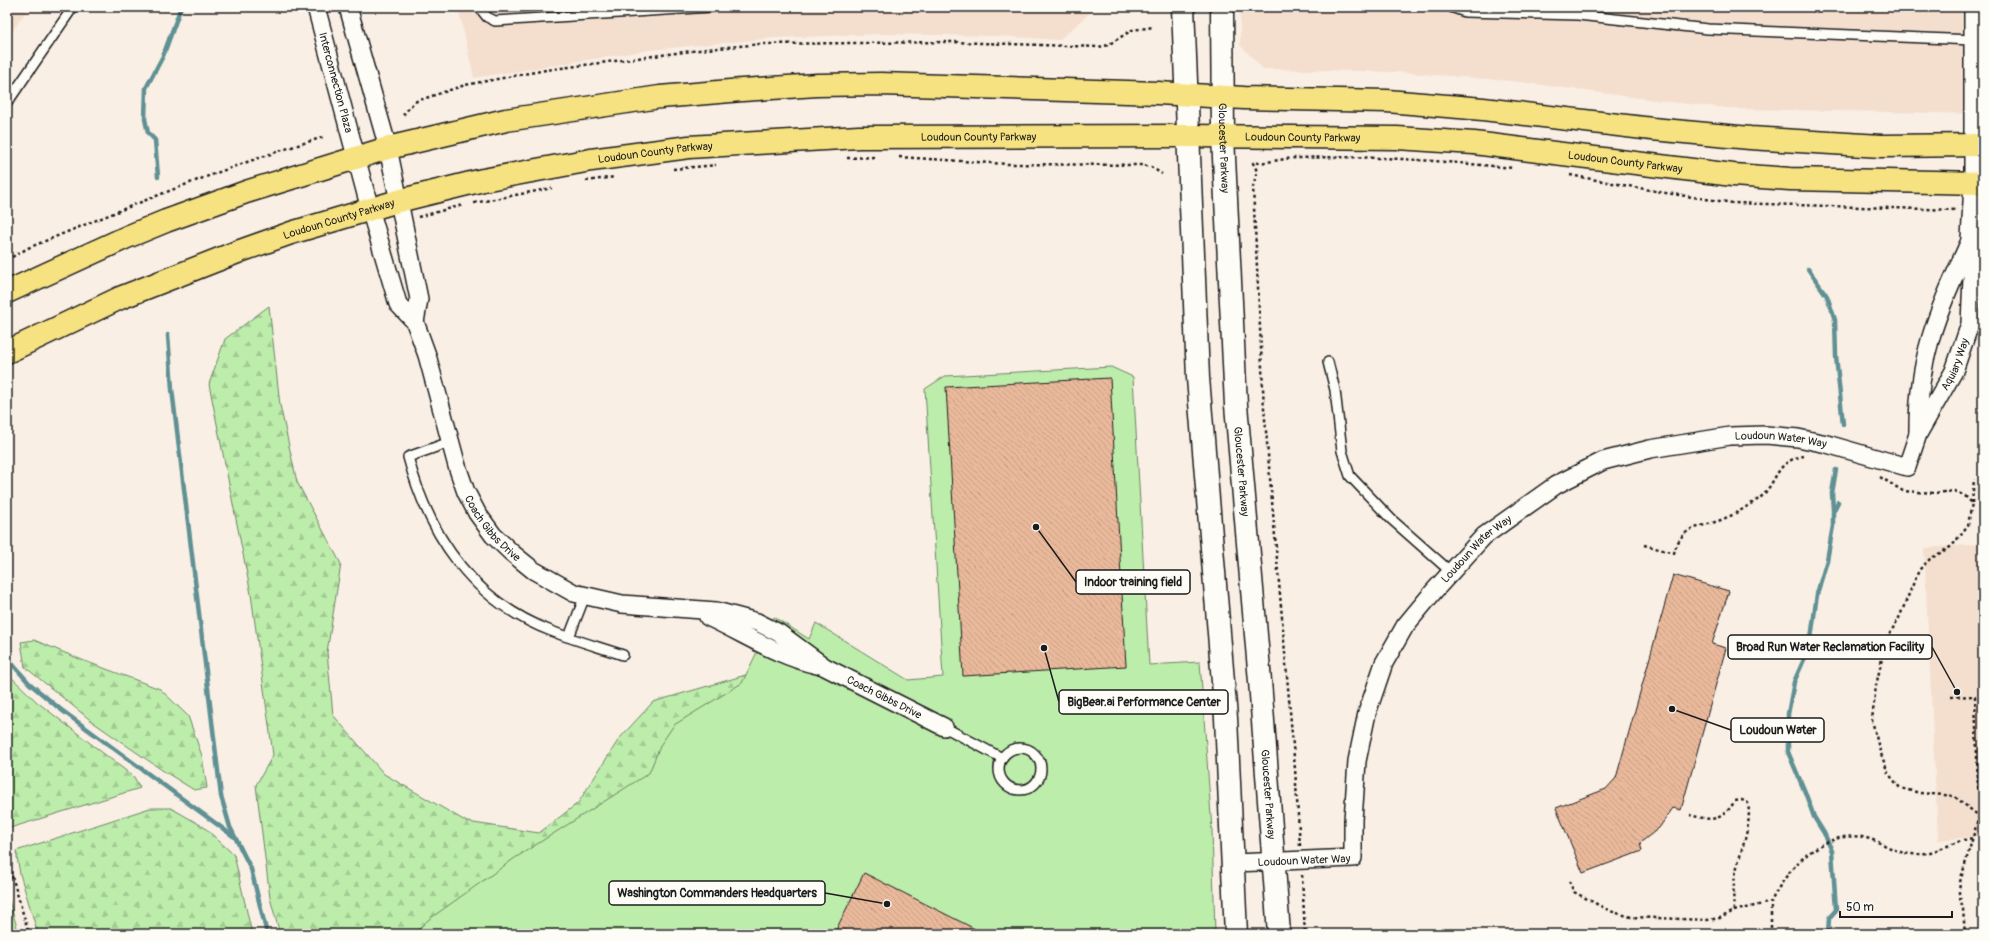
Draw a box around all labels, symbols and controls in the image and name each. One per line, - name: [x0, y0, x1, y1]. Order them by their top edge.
- street label: Interconnection Plaza: [317, 31, 356, 134]
- street label: Gloucester Parkway: [1216, 103, 1232, 194]
- street label: Loudoun County Parkway: [921, 130, 1037, 143]
- street label: Loudoun County Parkway: [1245, 130, 1361, 144]
- street label: Loudoun County Parkway: [597, 139, 713, 166]
- street label: Loudoun County Parkway: [1567, 148, 1684, 175]
- street label: Loudoun County Parkway: [281, 196, 396, 242]
- street label: Aquiary Way: [1938, 336, 1971, 392]
- street label: Gloucester Parkway: [1231, 426, 1252, 517]
- street label: Loudoun Water Way: [1735, 428, 1828, 450]
- street label: Coach Gibbs Drive: [462, 493, 524, 564]
- street label: Loudoun Water Way: [1438, 512, 1514, 585]
- callout: Indoor training field: [1076, 570, 1190, 594]
- text: Indoor training field: [1084, 575, 1182, 590]
- callout: Broad Run Water Reclamation Facility: [1728, 635, 1932, 659]
- text: Broad Run Water Reclamation Facility: [1736, 640, 1925, 655]
- street label: Coach Gibbs Drive: [845, 673, 925, 721]
- callout: BigBear.ai Performance Center: [1059, 690, 1228, 714]
- text: BigBear.ai Performance Center: [1067, 695, 1221, 710]
- callout: Loudoun Water: [1731, 718, 1824, 742]
- text: Loudoun Water: [1739, 723, 1817, 738]
- street label: Gloucester Parkway: [1259, 749, 1278, 840]
- street label: Loudoun Water Way: [1257, 852, 1351, 868]
- callout: Washington Commanders Headquarters: [609, 881, 825, 905]
- text: Washington Commanders Headquarters: [617, 886, 817, 901]
- scale bar: [1840, 893, 1952, 919]
- text: 50 m: [1846, 900, 1874, 915]

